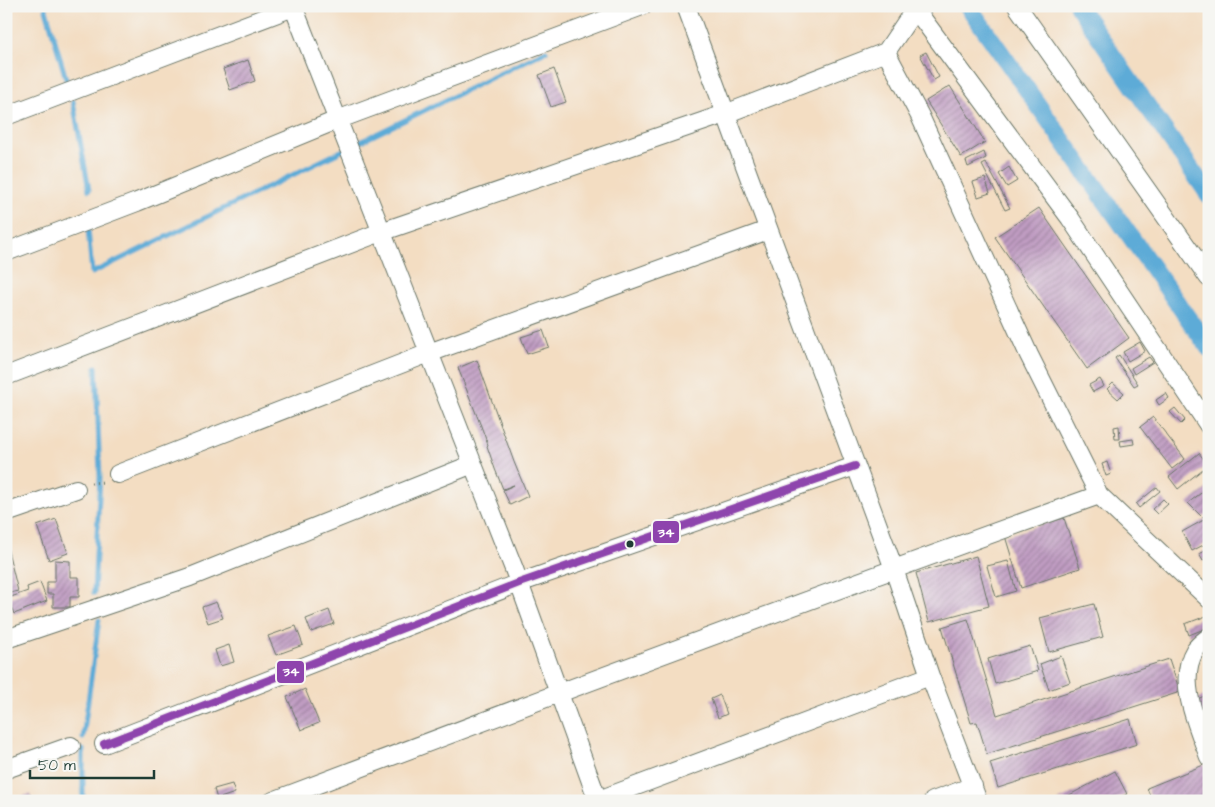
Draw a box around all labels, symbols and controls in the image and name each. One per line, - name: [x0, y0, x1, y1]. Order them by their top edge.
- line badge: 34: [652, 520, 680, 544]
- text: 34: [657, 523, 675, 543]
- unlabelled marker: [625, 539, 635, 549]
- line badge: 34: [276, 660, 305, 684]
- text: 34: [282, 662, 300, 682]
- scale bar: [30, 747, 154, 779]
- text: 50 m: [38, 755, 76, 776]

